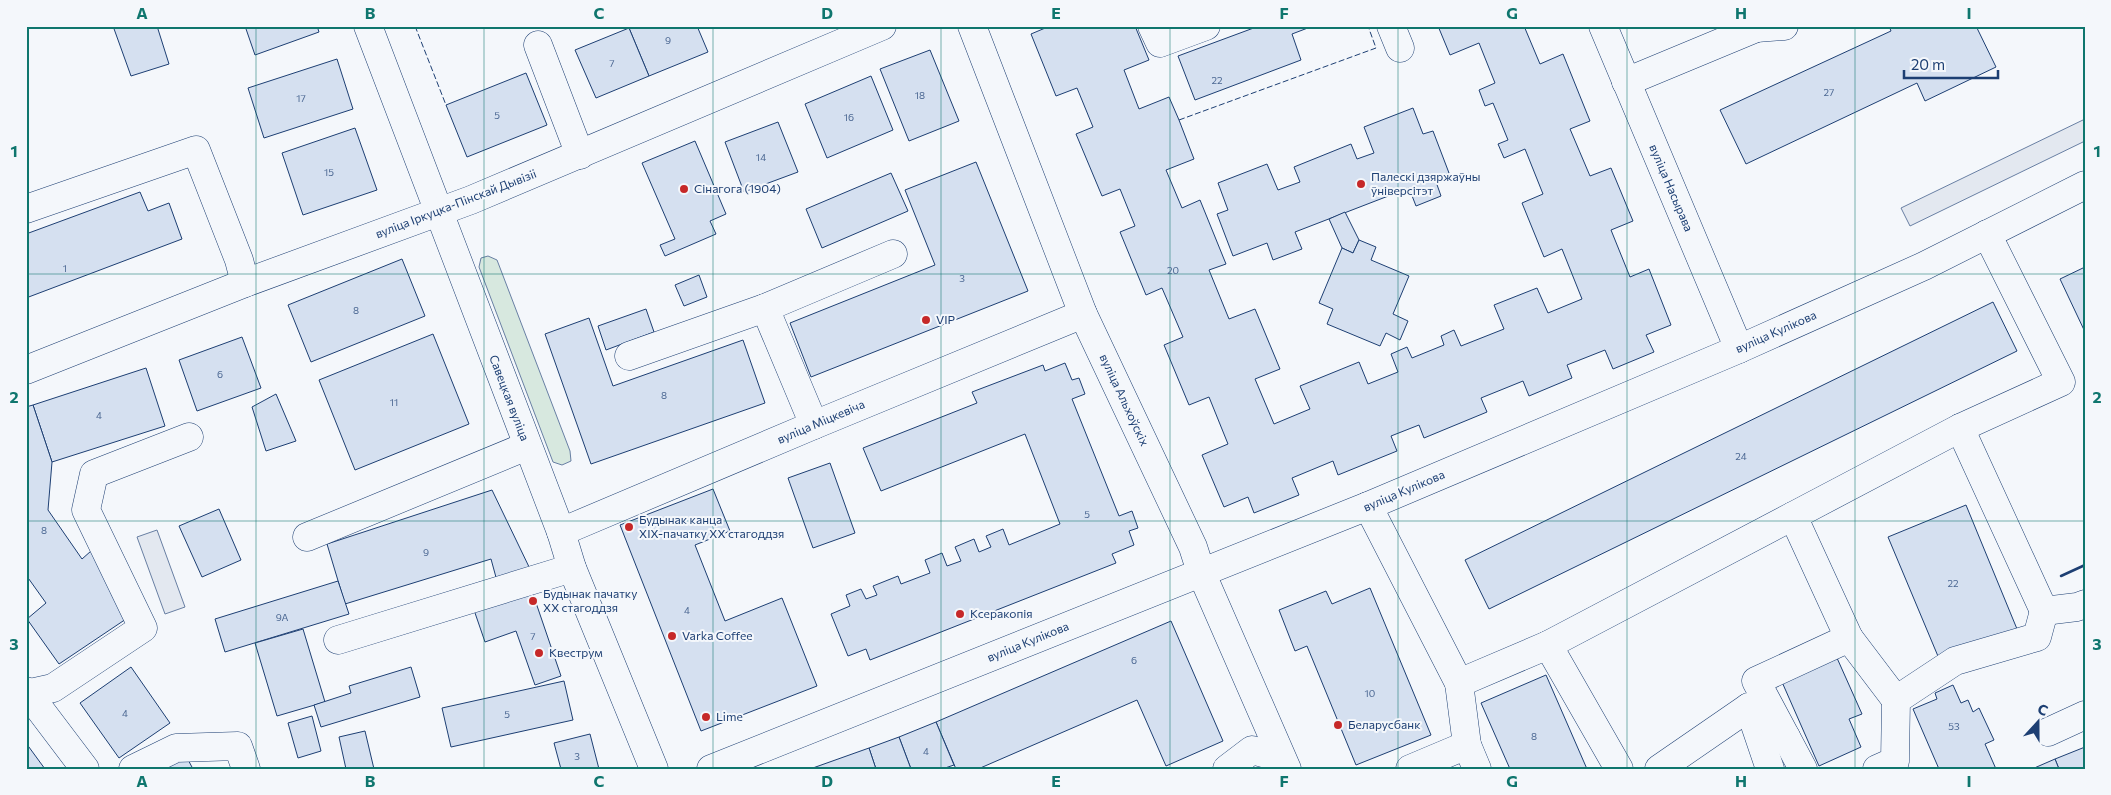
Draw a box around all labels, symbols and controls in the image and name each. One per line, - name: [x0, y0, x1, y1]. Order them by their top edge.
- text: A: [136, 3, 148, 22]
- text: B: [365, 3, 376, 22]
- text: C: [594, 3, 605, 22]
- text: D: [821, 3, 833, 22]
- text: E: [1051, 3, 1061, 22]
- text: F: [1279, 3, 1289, 22]
- text: G: [1506, 3, 1518, 22]
- text: H: [1735, 3, 1747, 22]
- text: I: [1966, 3, 1972, 22]
- house number: 9: [665, 34, 671, 46]
- scale bar: [1904, 48, 1997, 80]
- text: 20 m: [1911, 55, 1945, 73]
- house number: 7: [609, 57, 615, 69]
- house number: 22: [1211, 74, 1223, 86]
- house number: 27: [1824, 86, 1834, 98]
- house number: 18: [915, 89, 925, 101]
- house number: 17: [296, 92, 306, 104]
- house number: 5: [494, 109, 500, 121]
- house number: 16: [844, 111, 854, 123]
- text: 1: [10, 141, 18, 160]
- text: 1: [2093, 141, 2101, 160]
- street label: вуліца Насырава: [1647, 142, 1697, 233]
- house number: 14: [756, 151, 766, 163]
- house number: 15: [324, 166, 334, 178]
- street label: вуліца Іркуцка-Пінскай Дывізіі: [373, 166, 538, 240]
- place label: Палескі дзяржаўны ўніверсітэт: [1371, 169, 1480, 197]
- marker: Палескі дзяржаўны ўніверсітэт: [1355, 178, 1367, 190]
- place label: Сінагога (1904): [694, 181, 781, 195]
- marker: Сінагога (1904): [678, 183, 690, 195]
- house number: 1: [63, 262, 67, 274]
- house number: 20: [1167, 264, 1179, 276]
- house number: 3: [959, 272, 965, 284]
- house number: 8: [353, 304, 359, 316]
- street label: вуліца Кулікова: [1733, 307, 1818, 355]
- place label: VIP: [936, 312, 956, 326]
- marker: VIP: [920, 314, 932, 326]
- street label: вуліца Альхоўскіх: [1097, 351, 1153, 448]
- street label: Савецкая вуліца: [487, 353, 533, 443]
- house number: 6: [217, 368, 223, 380]
- text: 2: [9, 387, 19, 406]
- text: 2: [2092, 387, 2102, 406]
- house number: 8: [661, 389, 667, 401]
- house number: 11: [390, 396, 398, 408]
- street label: вуліца Міцкевіча: [775, 396, 866, 446]
- house number: 4: [96, 409, 102, 421]
- house number: 24: [1735, 450, 1747, 462]
- street label: вуліца Кулікова: [1361, 467, 1446, 514]
- house number: 5: [1084, 508, 1090, 520]
- place label: Будынак канца XIX-пачатку XX стагоддзя: [639, 512, 784, 540]
- marker: Будынак канца XIX-пачатку XX стагоддзя: [623, 521, 635, 533]
- house number: 8: [41, 524, 47, 536]
- house number: 9: [423, 546, 429, 558]
- house number: 22: [1947, 577, 1959, 589]
- place label: Будынак пачатку ХХ стагоддзя: [543, 586, 637, 614]
- marker: Будынак пачатку ХХ стагоддзя: [527, 595, 539, 607]
- house number: 4: [684, 604, 690, 616]
- place label: Ксеракопія: [970, 606, 1033, 620]
- marker: Ксеракопія: [954, 608, 966, 620]
- house number: 9А: [276, 611, 288, 623]
- street label: вуліца Кулікова: [985, 618, 1071, 664]
- place label: Varka Coffee: [682, 628, 753, 642]
- house number: 7: [530, 630, 536, 642]
- marker: Varka Coffee: [666, 630, 678, 642]
- text: 3: [9, 634, 19, 653]
- text: 3: [2092, 634, 2102, 653]
- place label: Квеструм: [549, 645, 603, 659]
- marker: Квеструм: [533, 647, 545, 659]
- house number: 6: [1131, 654, 1137, 666]
- house number: 10: [1365, 687, 1375, 699]
- north arrow: [2014, 698, 2064, 748]
- text: С: [2035, 700, 2050, 719]
- house number: 4: [122, 707, 128, 719]
- house number: 5: [504, 708, 510, 720]
- place label: Lime: [716, 709, 743, 723]
- marker: Lime: [700, 711, 712, 723]
- place label: Беларусбанк: [1348, 717, 1421, 731]
- marker: Беларусбанк: [1332, 719, 1344, 731]
- house number: 53: [1948, 720, 1960, 732]
- house number: 8: [1531, 730, 1537, 742]
- house number: 4: [923, 745, 929, 757]
- house number: 3: [574, 750, 580, 762]
- text: A: [136, 771, 148, 790]
- text: B: [365, 771, 376, 790]
- text: C: [594, 771, 605, 790]
- text: D: [821, 771, 833, 790]
- text: E: [1051, 771, 1061, 790]
- text: F: [1279, 771, 1289, 790]
- text: G: [1506, 771, 1518, 790]
- text: H: [1735, 771, 1747, 790]
- text: I: [1966, 771, 1972, 790]

